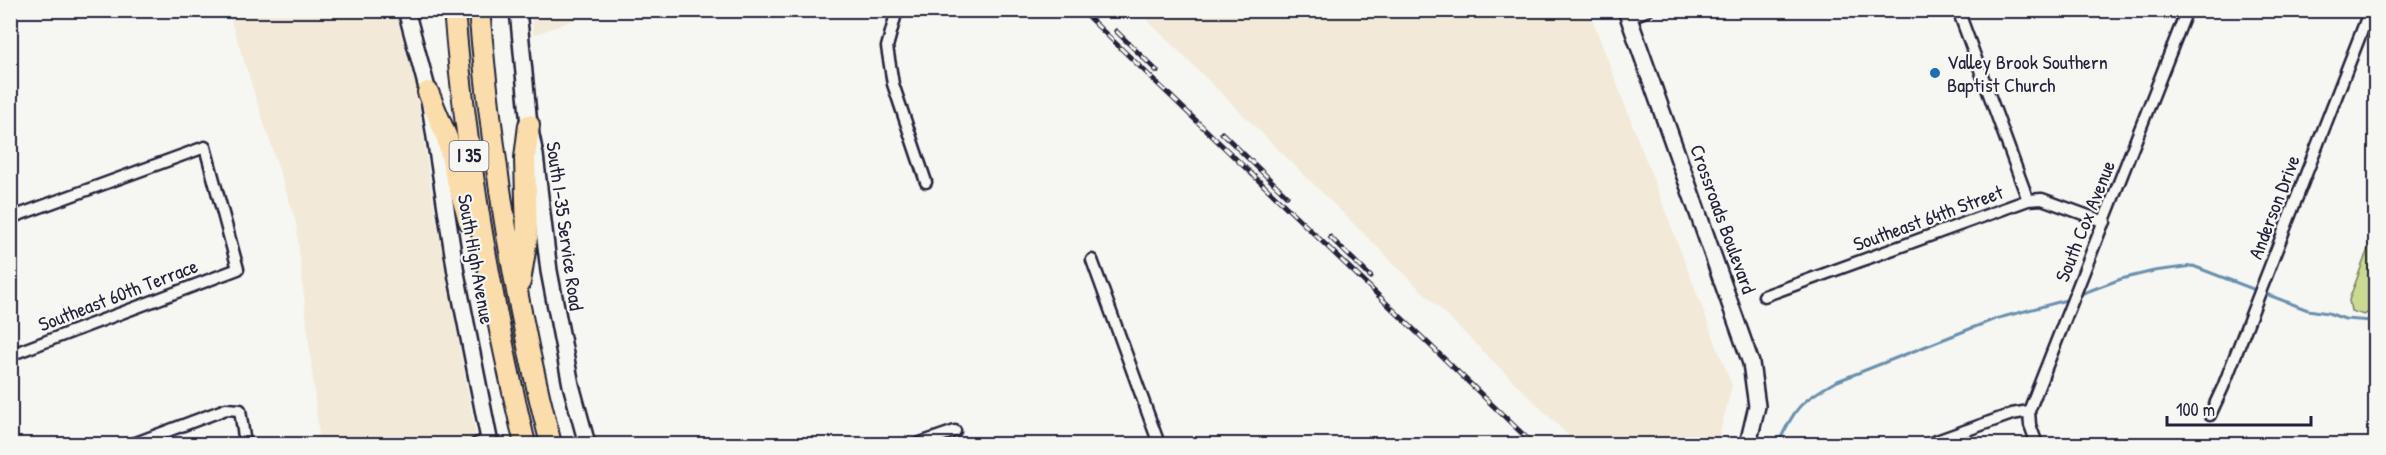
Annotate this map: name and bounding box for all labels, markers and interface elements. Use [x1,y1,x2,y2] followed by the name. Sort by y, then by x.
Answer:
[1947,48,2108,98] place label: Valley Brook Southern Baptist Church
[1928,66,1942,80] marker: Valley Brook Southern Baptist Church
[540,140,591,312] street label: South I-35 Service Road
[450,141,488,171] road number: I 35
[1684,141,1763,297] street label: Crossroads Boulevard
[2241,151,2306,263] street label: Anderson Drive
[2048,156,2121,285] street label: South Cox Avenue
[1849,178,2007,257] street label: Southeast 64th Street
[452,192,501,326] street label: South High Avenue
[34,252,201,337] street label: Southeast 60th Terrace
[2167,389,2311,427] scale bar
[2176,397,2215,422] text: 100 m

